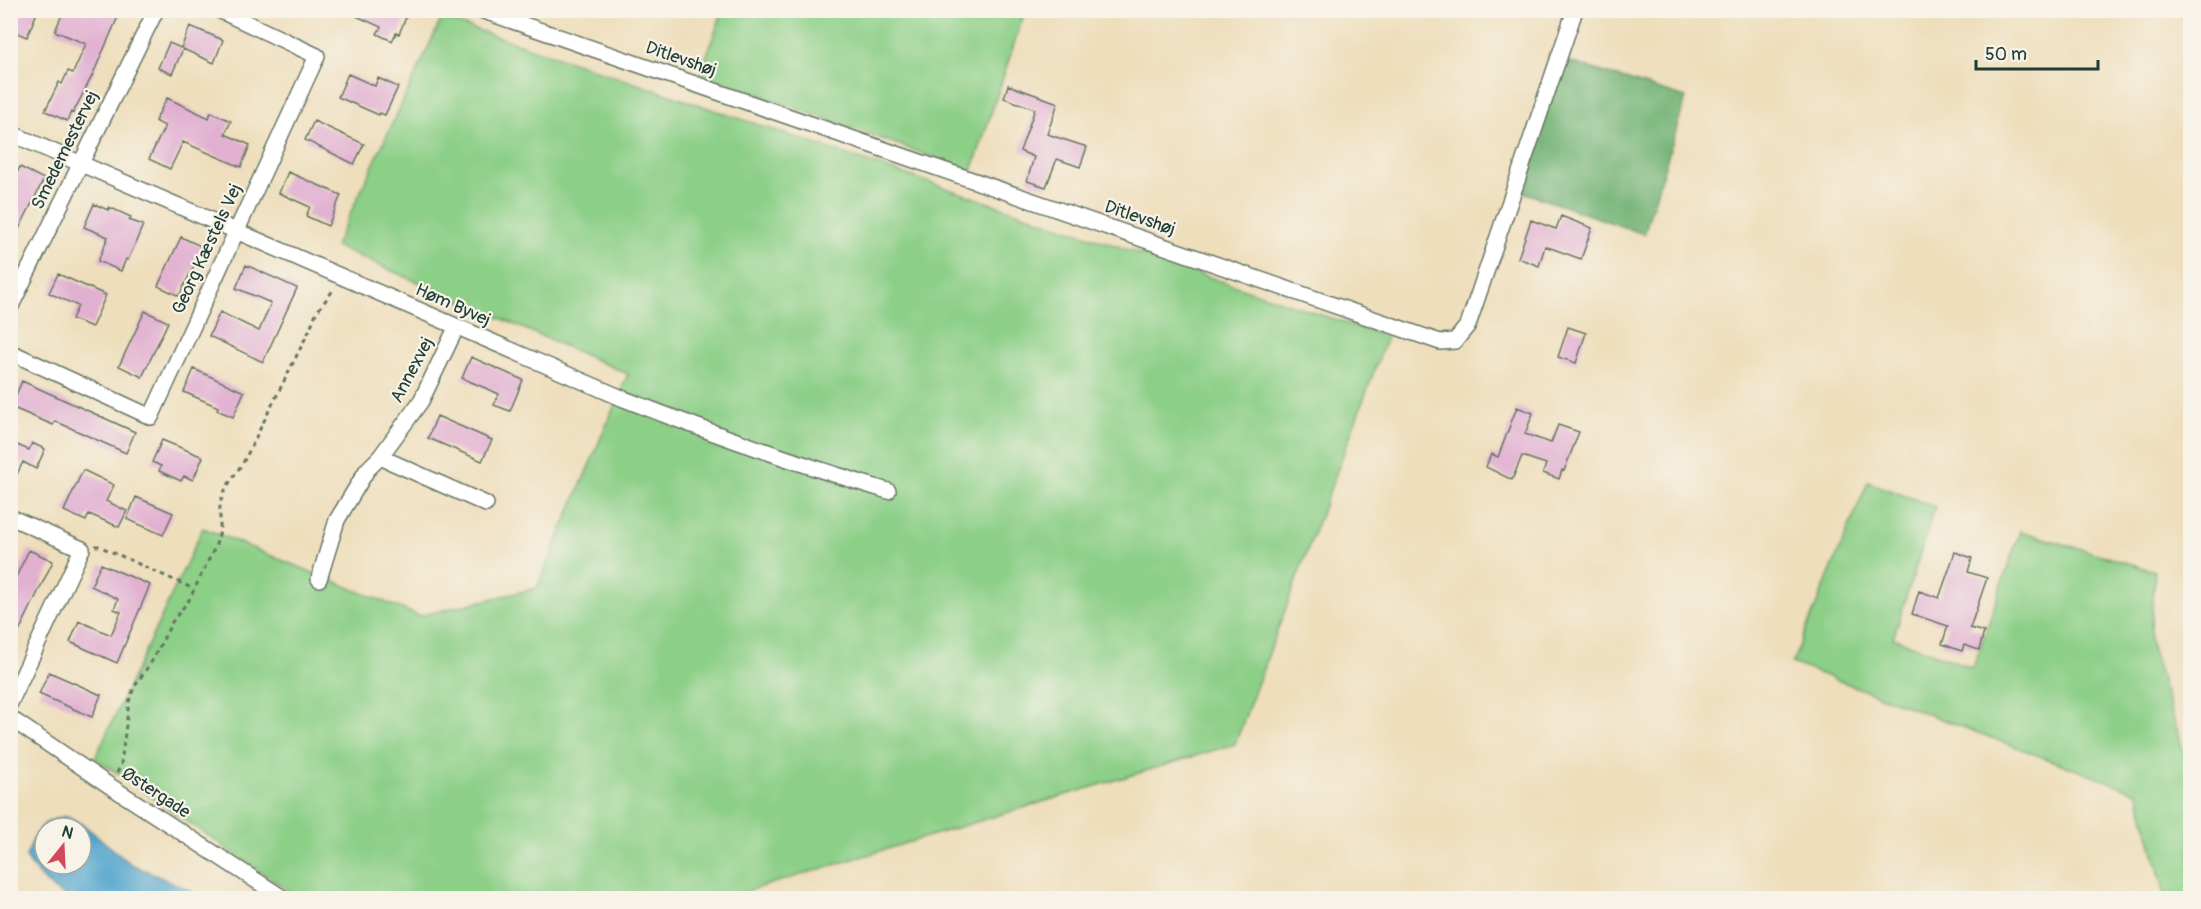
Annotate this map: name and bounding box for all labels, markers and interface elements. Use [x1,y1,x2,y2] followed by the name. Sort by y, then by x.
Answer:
[1976,33,2098,71] scale bar
[643,36,719,82] street label: Ditlevshøj
[1985,43,2027,66] text: 50 m
[26,87,104,213] street label: Smedemestervej
[167,180,247,318] street label: Georg Kæstels Vej
[1102,195,1178,241] street label: Ditlevshøj
[412,278,494,332] street label: Høm Byvej
[385,333,439,407] street label: Annexvej
[117,762,195,824] street label: Østergade
[33,816,93,876] north arrow
[59,822,76,844] text: N

